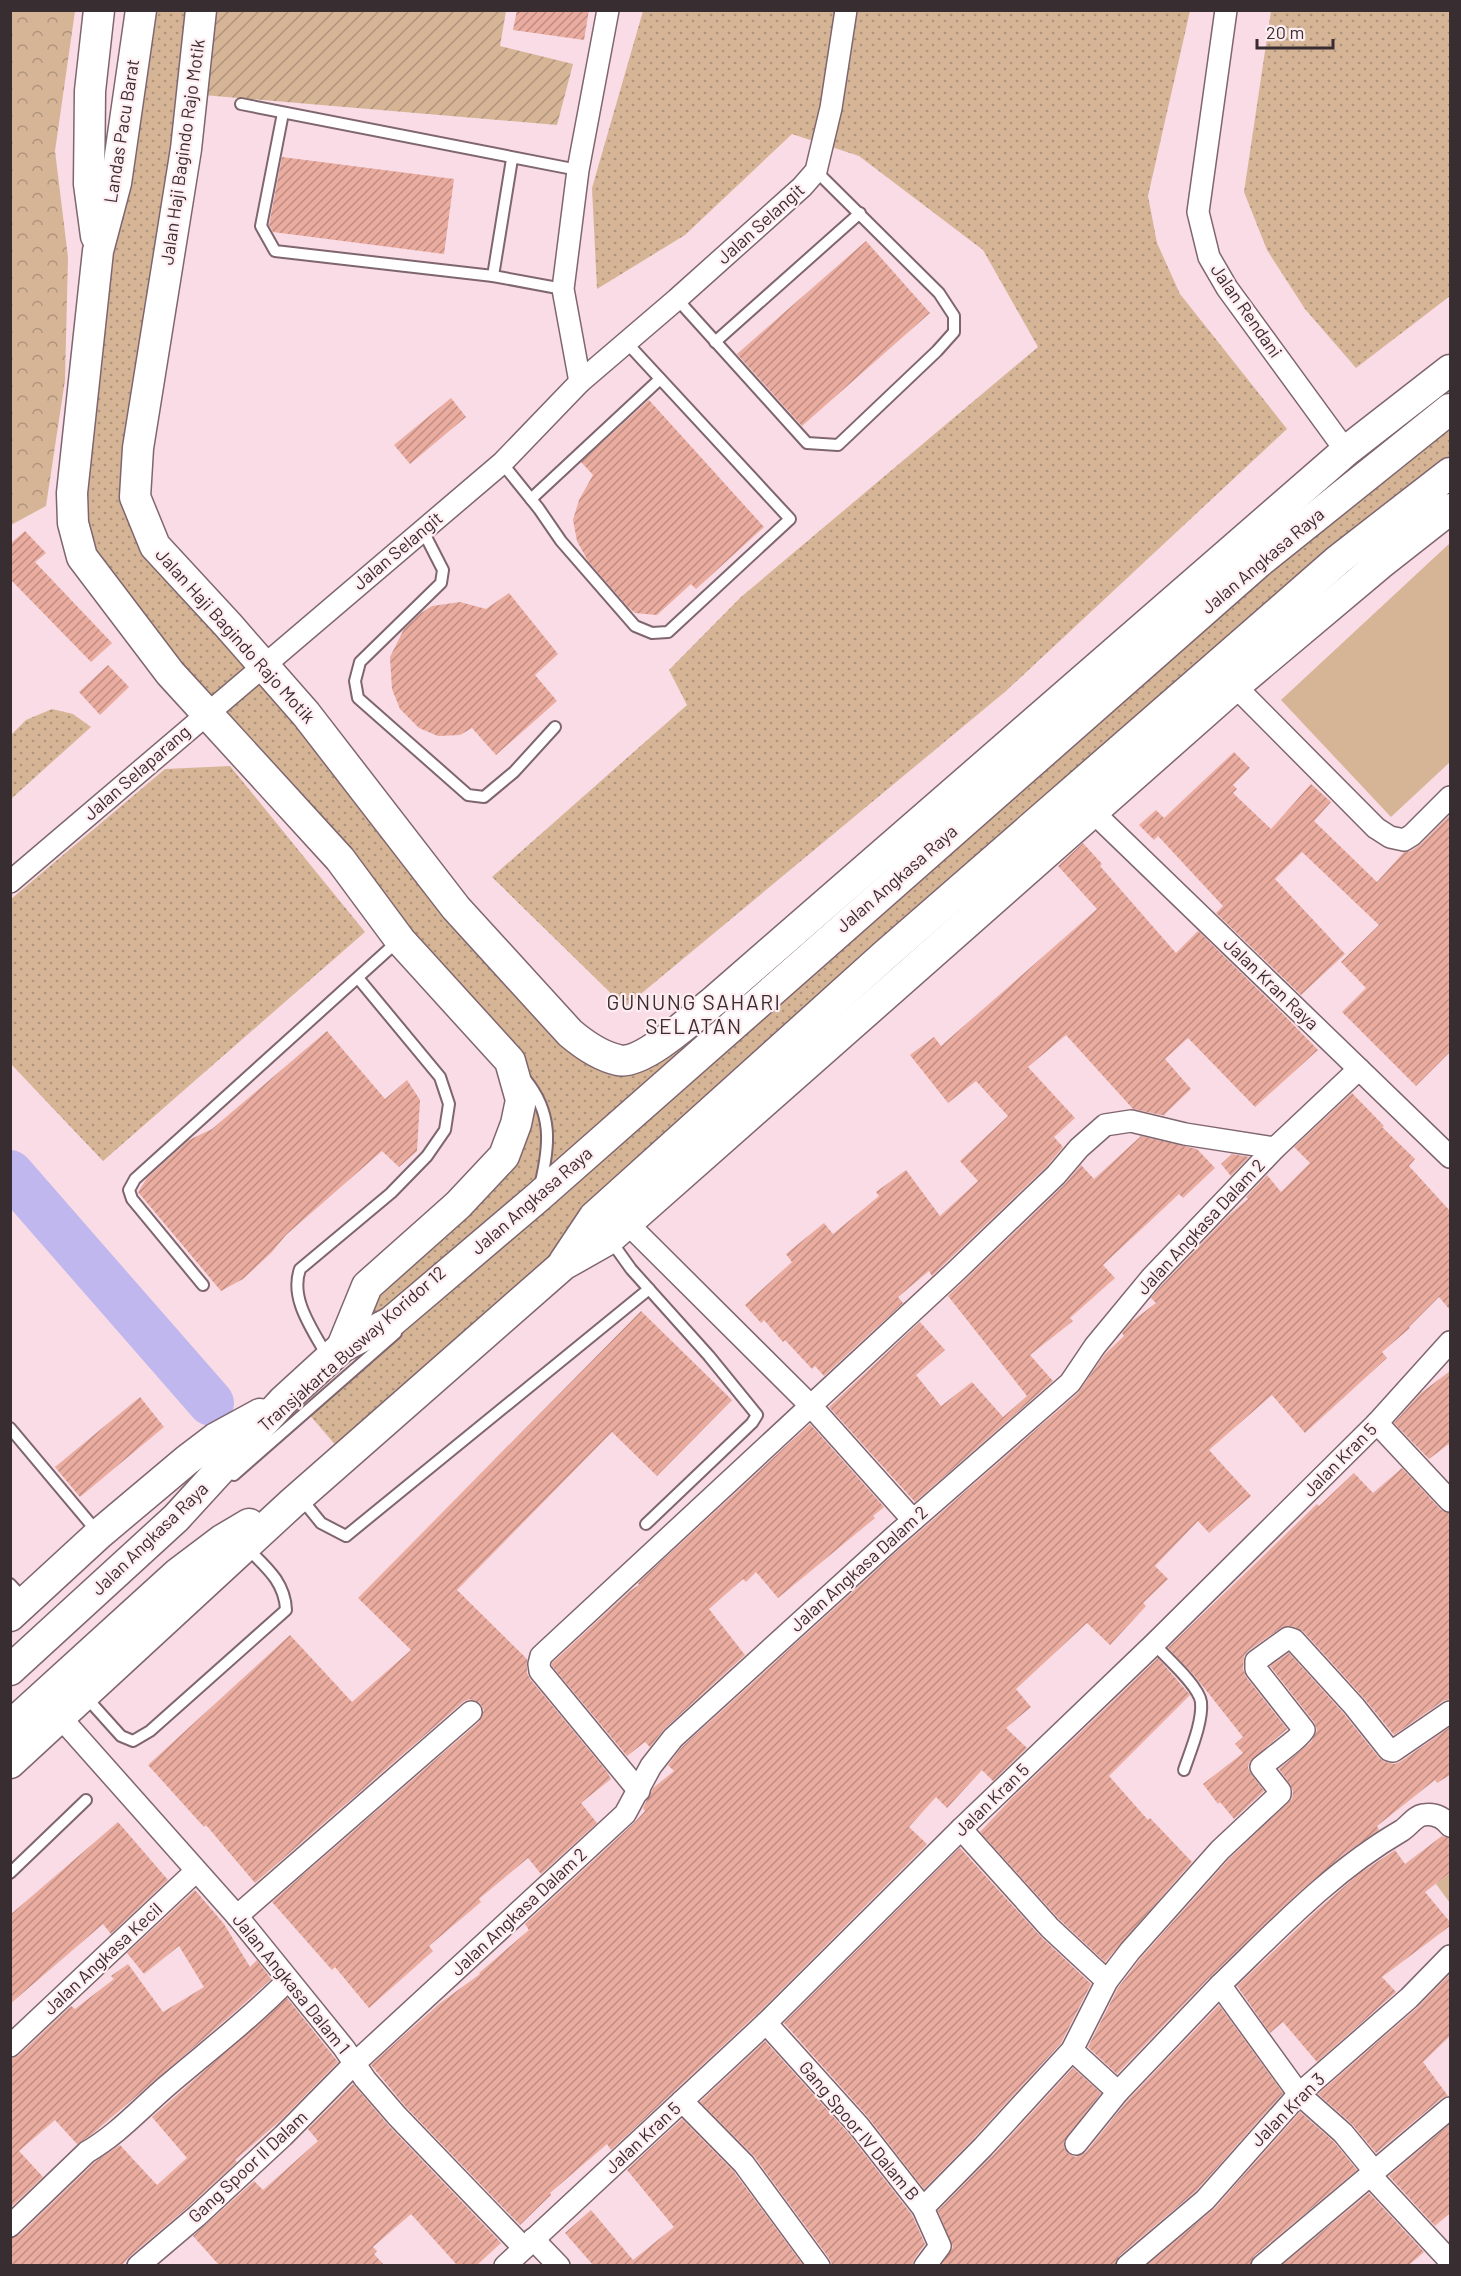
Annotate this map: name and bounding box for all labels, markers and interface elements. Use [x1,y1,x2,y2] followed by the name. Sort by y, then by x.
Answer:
[1257,12,1334,50] scale bar
[1266,21,1304,43] text: 20 m
[155,37,209,266] street label: Jalan Haji Bagindo Rajo Motik
[99,57,143,204] street label: Landas Pacu Barat
[712,178,809,268] street label: Jalan Selangit
[1206,259,1287,362] street label: Jalan Rendani
[1197,503,1328,618] street label: Jalan Angkasa Raya
[348,506,447,594] street label: Jalan Selangit
[151,543,320,727] street label: Jalan Haji Bagindo Rajo Motik
[79,720,194,824] street label: Jalan Selaparang
[831,820,961,937] street label: Jalan Angkasa Raya
[1220,932,1324,1034] street label: Jalan Kran Raya
[607,989,781,1038] district label: GUNUNG SAHARI SELATAN
[466,1142,596,1259] street label: Jalan Angkasa Raya
[1132,1154,1269,1299] street label: Jalan Angkasa Dalam 2
[253,1261,450,1436] street label: Transjakarta Busway Koridor 12
[1298,1418,1381,1501] street label: Jalan Kran 5
[86,1477,212,1599] street label: Jalan Angkasa Raya
[785,1501,932,1636] street label: Jalan Angkasa Dalam 2
[949,1758,1033,1840] street label: Jalan Kran 5
[446,1843,591,1980] street label: Jalan Angkasa Dalam 2
[38,1898,166,2019] street label: Jalan Angkasa Kecil
[228,1909,355,2058] street label: Jalan Angkasa Dalam 1
[795,2056,925,2205] street label: Gang Spoor IV Dalam B
[1246,2068,1329,2151] street label: Jalan Kran 3
[600,2097,685,2178] street label: Jalan Kran 5
[183,2106,311,2227] street label: Gang Spoor II Dalam

